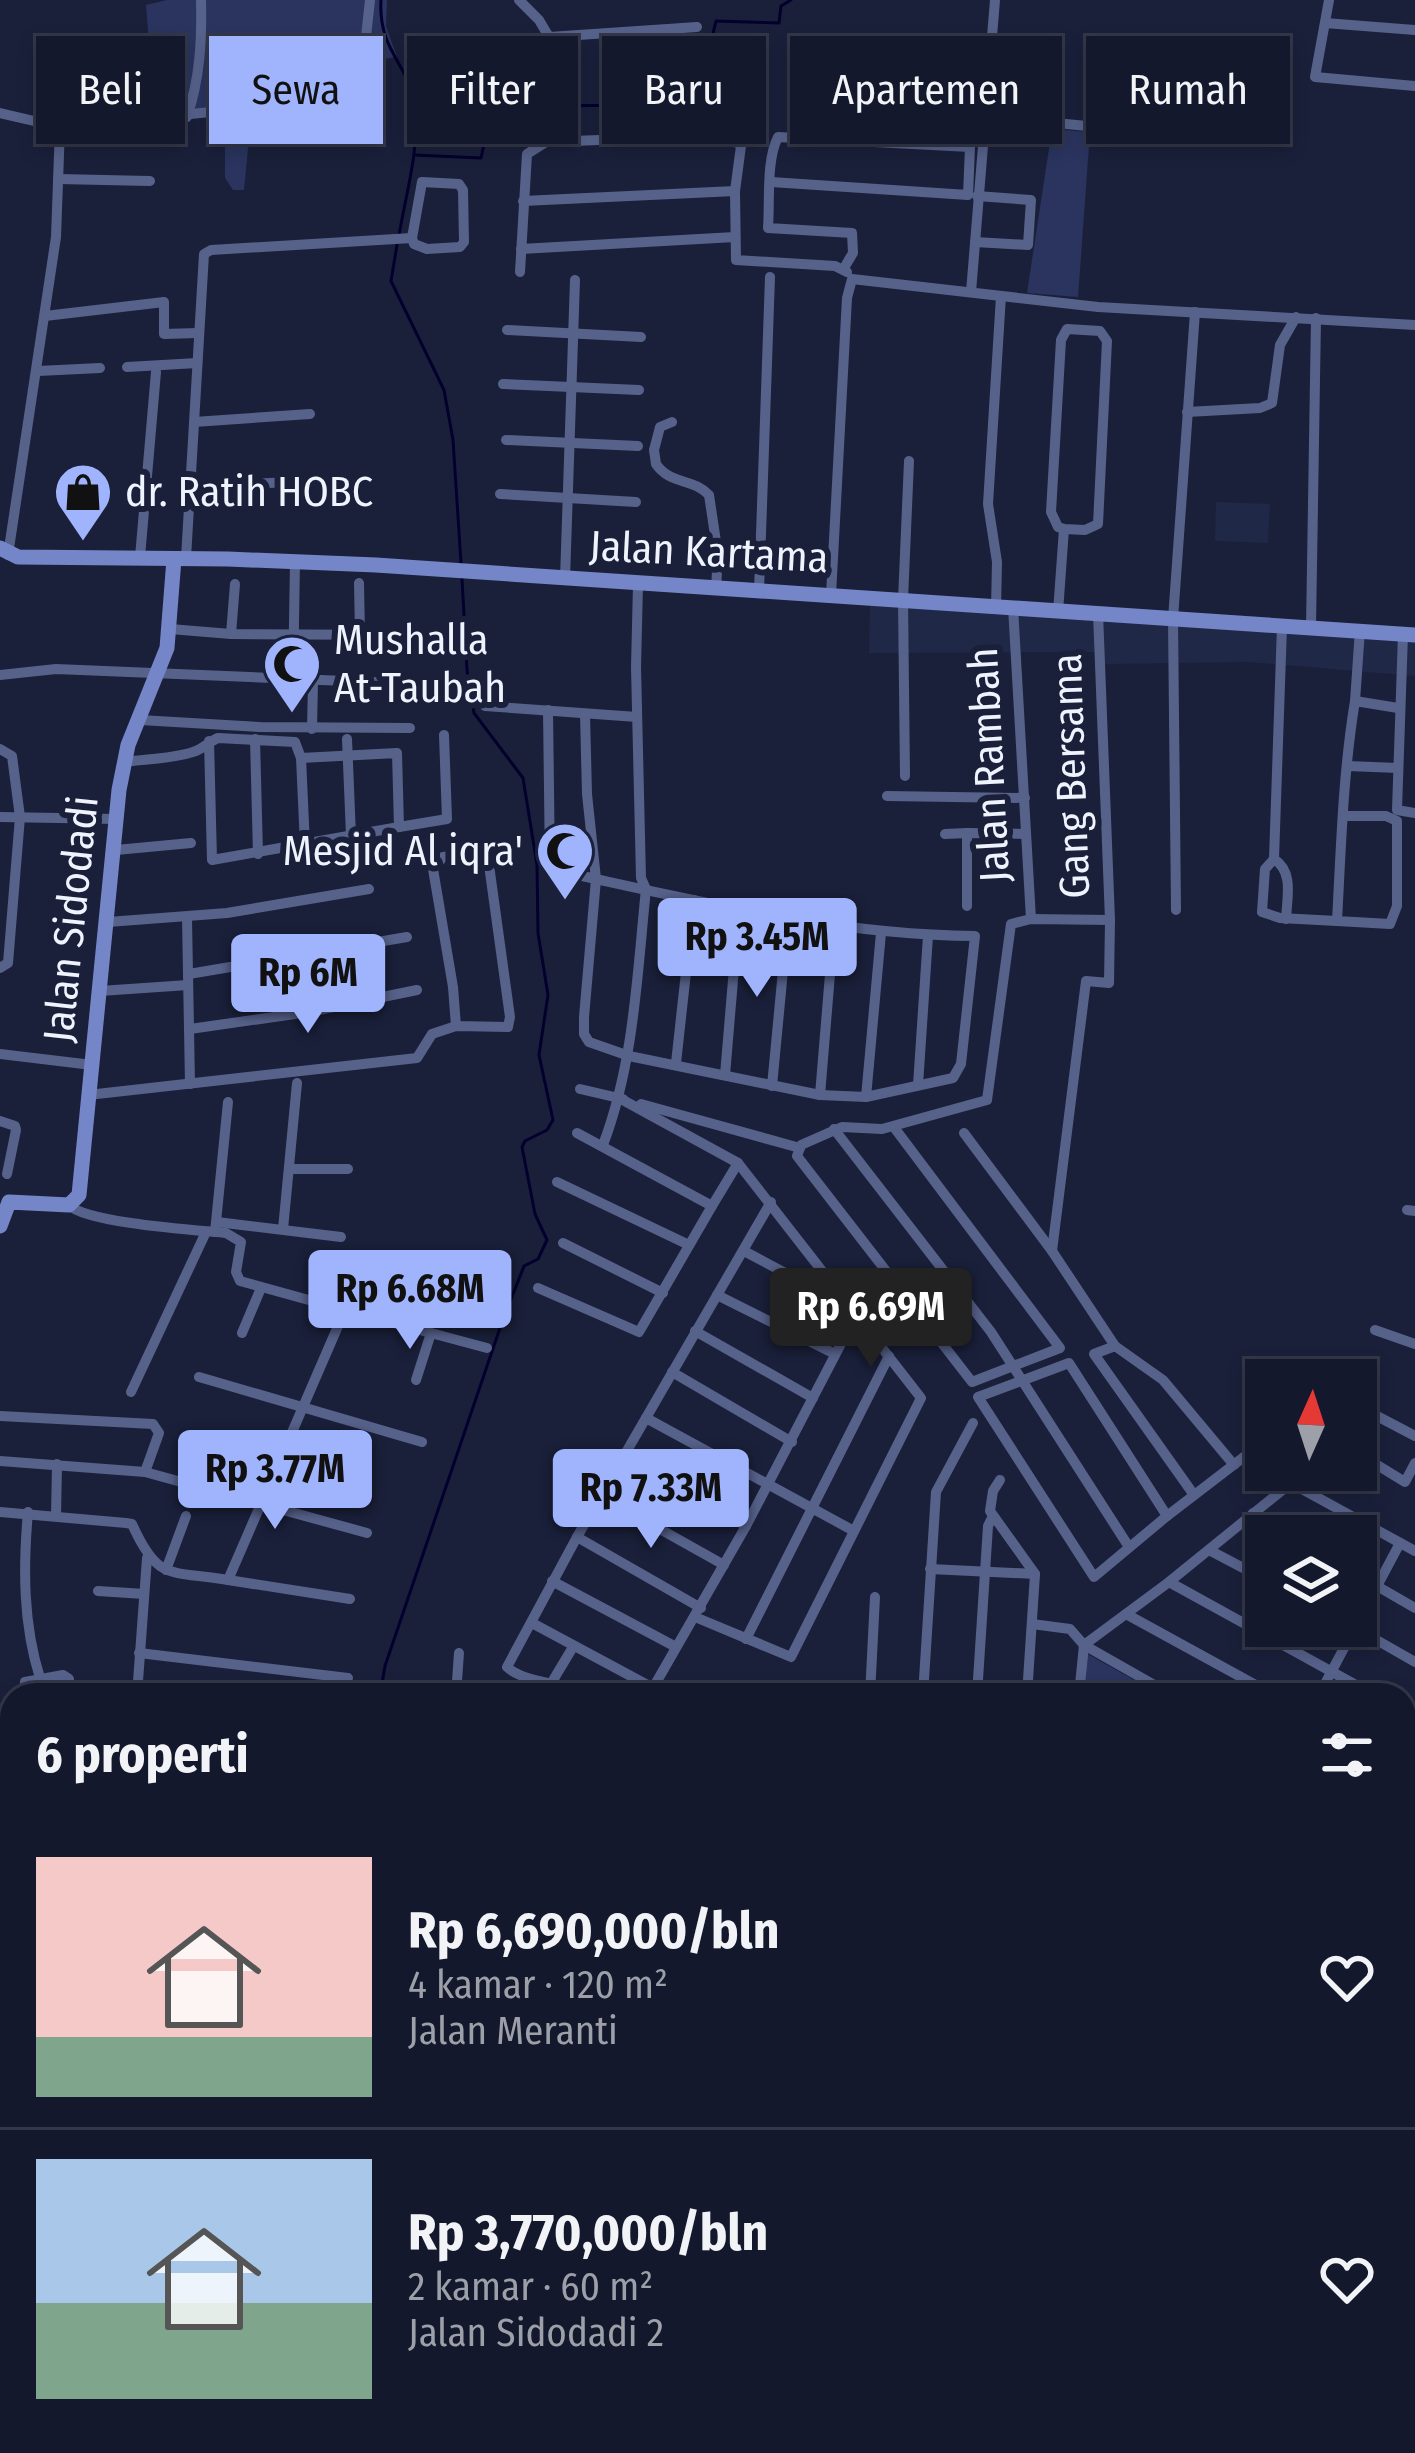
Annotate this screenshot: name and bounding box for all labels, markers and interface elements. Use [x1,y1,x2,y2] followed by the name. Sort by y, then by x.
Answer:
[36,36,185,144] chip: Beli
[209,36,383,144] chip: Sewa
[407,36,578,144] chip: Filter
[602,36,766,144] chip: Baru
[790,36,1062,144] chip: Apartemen
[1086,36,1290,144] chip: Rumah
[52,461,114,543] shop icon: dr. Ratih HOBC
[125,467,373,517] place label: dr. Ratih HOBC
[588,521,830,583] street label: Jalan Kartama
[334,615,506,713] place label: Mushalla At-Taubah
[261,633,323,715] mosque icon: Mushalla At-Taubah
[958,646,1020,884] street label: Jalan Rambah
[1042,653,1100,899] street label: Gang Bersama
[33,793,109,1045] street label: Jalan Sidodadi
[534,820,596,902] mosque icon: Mesjid Al iqra'
[283,826,523,876] place label: Mesjid Al iqra'
[633,898,881,1000] pin: Rp 3.45M
[685,914,829,960] text: Rp 3.45M
[224,934,392,1036] pin: Rp 6M
[258,950,358,996] text: Rp 6M
[286,1250,534,1352] pin: Rp 6.68M
[335,1266,485,1312] text: Rp 6.68M
[747,1268,995,1370] pin: Rp 6.69M
[797,1284,945,1330] text: Rp 6.69M
[1245,1359,1377,1491] north arrow
[1245,1359,1377,1647] map controls
[151,1430,399,1532] pin: Rp 3.77M
[205,1446,345,1492] text: Rp 3.77M
[527,1449,775,1551] pin: Rp 7.33M
[580,1465,722,1511] text: Rp 7.33M
[1245,1515,1377,1647] button: layers
[1314,1722,1380,1788] icon: filters
[36,1724,249,1786] text: 6 properti
[408,1900,779,1962] text: Rp 6,690,000/bln
[132,1905,276,2049] icon: home
[1314,1944,1380,2010] icon: heart
[408,1962,668,2008] text: 4 kamar · 120 m²
[408,2008,618,2054] text: Jalan Meranti
[408,2202,768,2264] text: Rp 3,770,000/bln
[132,2207,276,2351] icon: home
[1314,2246,1380,2312] icon: heart
[408,2264,653,2310] text: 2 kamar · 60 m²
[408,2310,664,2356] text: Jalan Sidodadi 2

